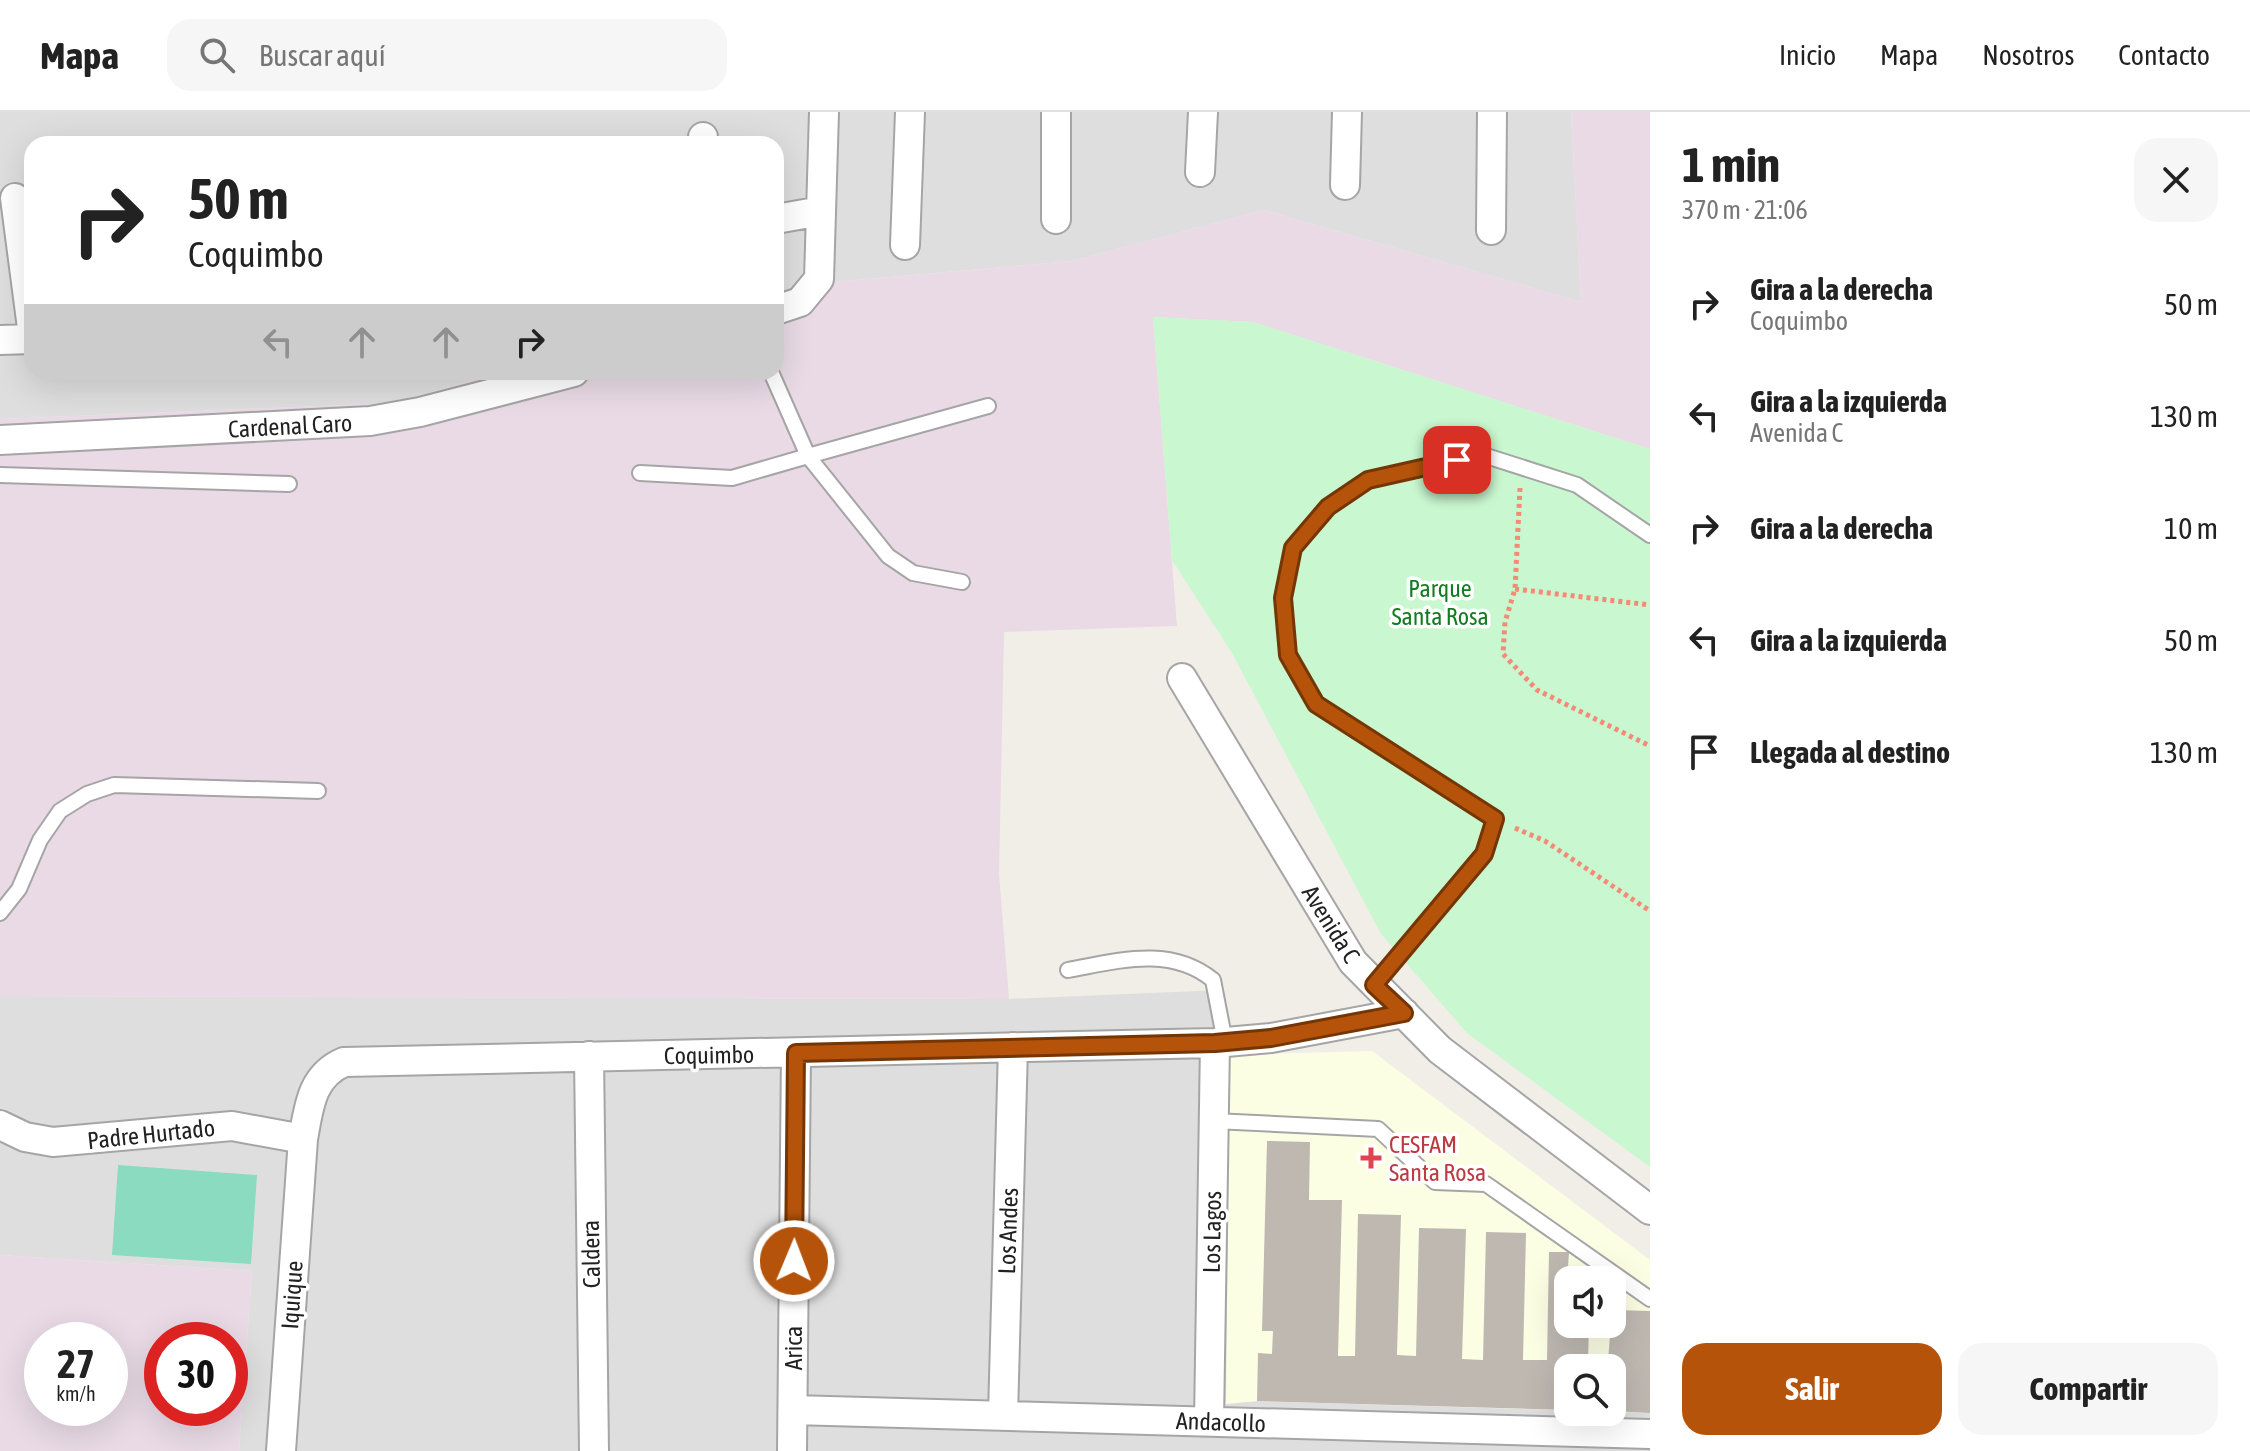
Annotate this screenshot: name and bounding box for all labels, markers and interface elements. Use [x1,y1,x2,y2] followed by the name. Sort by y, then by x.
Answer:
[167,19,727,91] search box
[195,33,239,77] icon: search
[40,34,119,77] text: Mapa
[259,38,386,72] text: Buscar aquí
[1779,39,1836,71] text: Inicio
[1880,39,1938,71] text: Mapa
[1982,39,2074,71] text: Nosotros
[2118,39,2210,71] text: Contacto
[1682,137,1780,192] text: 1 min
[2134,138,2218,222] button: close
[188,167,289,231] text: 50 m
[56,168,160,272] icon: right
[1682,195,1808,225] text: 370 m · 21:06
[188,233,324,275] text: Coquimbo
[1750,272,1933,306] text: Gira a la derecha
[1682,282,1726,326] icon: right
[2164,287,2218,321] text: 50 m
[1750,306,1848,336] text: Coquimbo
[256,320,300,364] icon: left
[340,320,384,364] icon: ahead
[424,320,468,364] icon: ahead
[508,320,552,364] icon: right
[1750,384,1947,418] text: Gira a la izquierda
[1682,394,1726,438] icon: left
[2150,399,2218,433] text: 130 m
[227,409,353,443] street label: Cardenal Caro
[1750,418,1843,448] text: Avenida C
[1423,426,1491,494] pin
[1435,438,1479,482] icon: arrive
[1682,506,1726,550] icon: right
[1750,511,1933,545] text: Gira a la derecha
[2164,511,2218,545] text: 10 m
[1391,575,1489,630] park label: Parque Santa Rosa
[1682,618,1726,662] icon: left
[1750,623,1947,657] text: Gira a la izquierda
[2164,623,2218,657] text: 50 m
[1682,730,1726,774] icon: arrive
[1750,735,1950,769] text: Llegada al destino
[2150,735,2218,769] text: 130 m
[1297,880,1365,968] street label: Avenida C
[664,1041,754,1069] street label: Coquimbo
[86,1114,216,1154] street label: Padre Hurtado
[1389,1131,1486,1186] place label: CESFAM Santa Rosa
[1360,1147,1382,1169] marker: CESFAM Santa Rosa
[993,1187,1023,1275] street label: Los Andes
[1198,1191,1226,1273] street label: Los Lagos
[752,1219,836,1303] position arrow
[577,1220,605,1288] street label: Caldera
[276,1260,308,1330] street label: Iquique
[1554,1266,1626,1426] map controls
[1554,1266,1626,1338] button: sound
[144,1322,248,1426] speed limit sign: 30
[780,1326,807,1370] street label: Arica
[57,1341,95,1386] text: 27
[1682,1343,1942,1435] button: Salir
[1958,1343,2218,1435] button: Compartir
[1554,1354,1626,1426] button: search
[56,1382,96,1405] text: km/h
[1176,1407,1266,1437] street label: Andacollo

